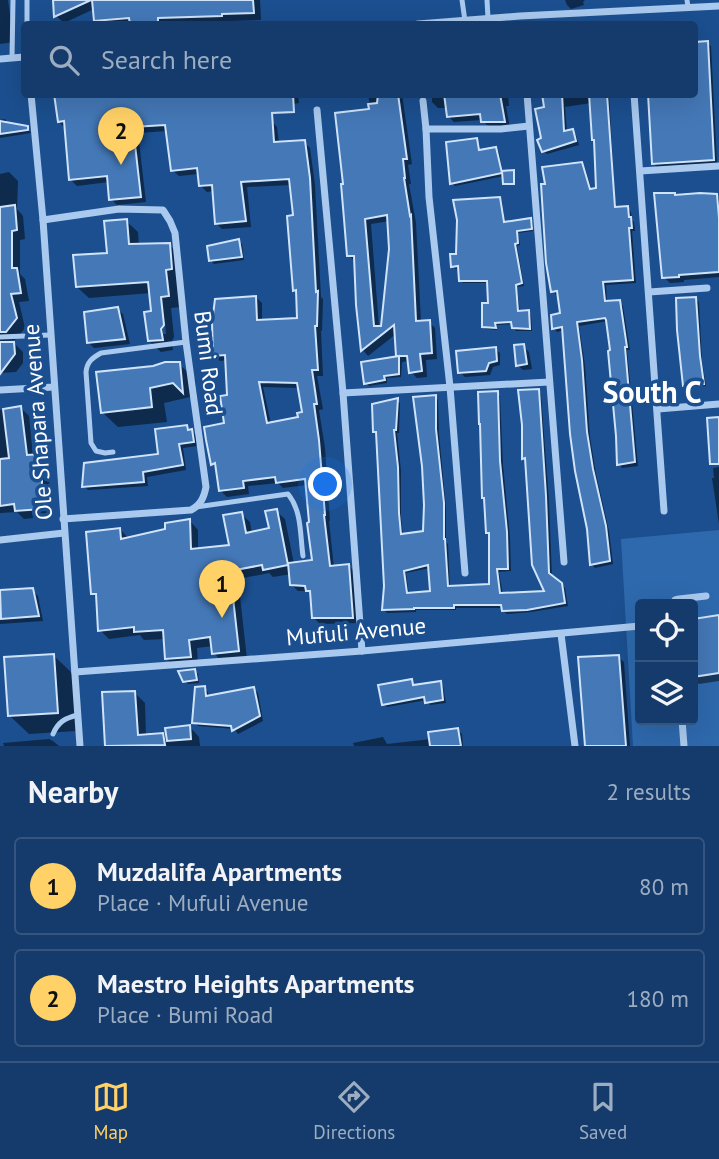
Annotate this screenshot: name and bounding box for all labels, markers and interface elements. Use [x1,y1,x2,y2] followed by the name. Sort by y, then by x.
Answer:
[21,21,698,98] search box
[45,41,83,79] icon: search
[101,43,232,76] text: Search here
[98,107,144,165] pin: 2
[188,309,230,417] street label: Bumi Road
[16,323,58,521] street label: Ole Shapara Avenue
[603,372,702,411] district label: South C
[308,467,342,501] your location
[199,560,245,618] pin: 1
[635,599,698,725] map controls
[635,599,698,662] button: locate
[285,610,427,652] street label: Mufuli Avenue
[635,662,698,725] button: layers
[28,772,118,811] text: Nearby
[607,777,691,806] text: 2 results
[97,855,342,888] text: Muzdalifa Apartments
[46,872,60,901] text: 1
[639,872,689,901] text: 80 m
[97,888,308,917] text: Place · Mufuli Avenue
[97,967,414,1000] text: Maestro Heights Apartments
[46,984,60,1013] text: 2
[627,984,689,1013] text: 180 m
[97,1000,273,1029] text: Place · Bumi Road
[92,1078,130,1144] tab: Map
[313,1078,395,1144] tab: Directions
[579,1078,627,1144] tab: Saved

